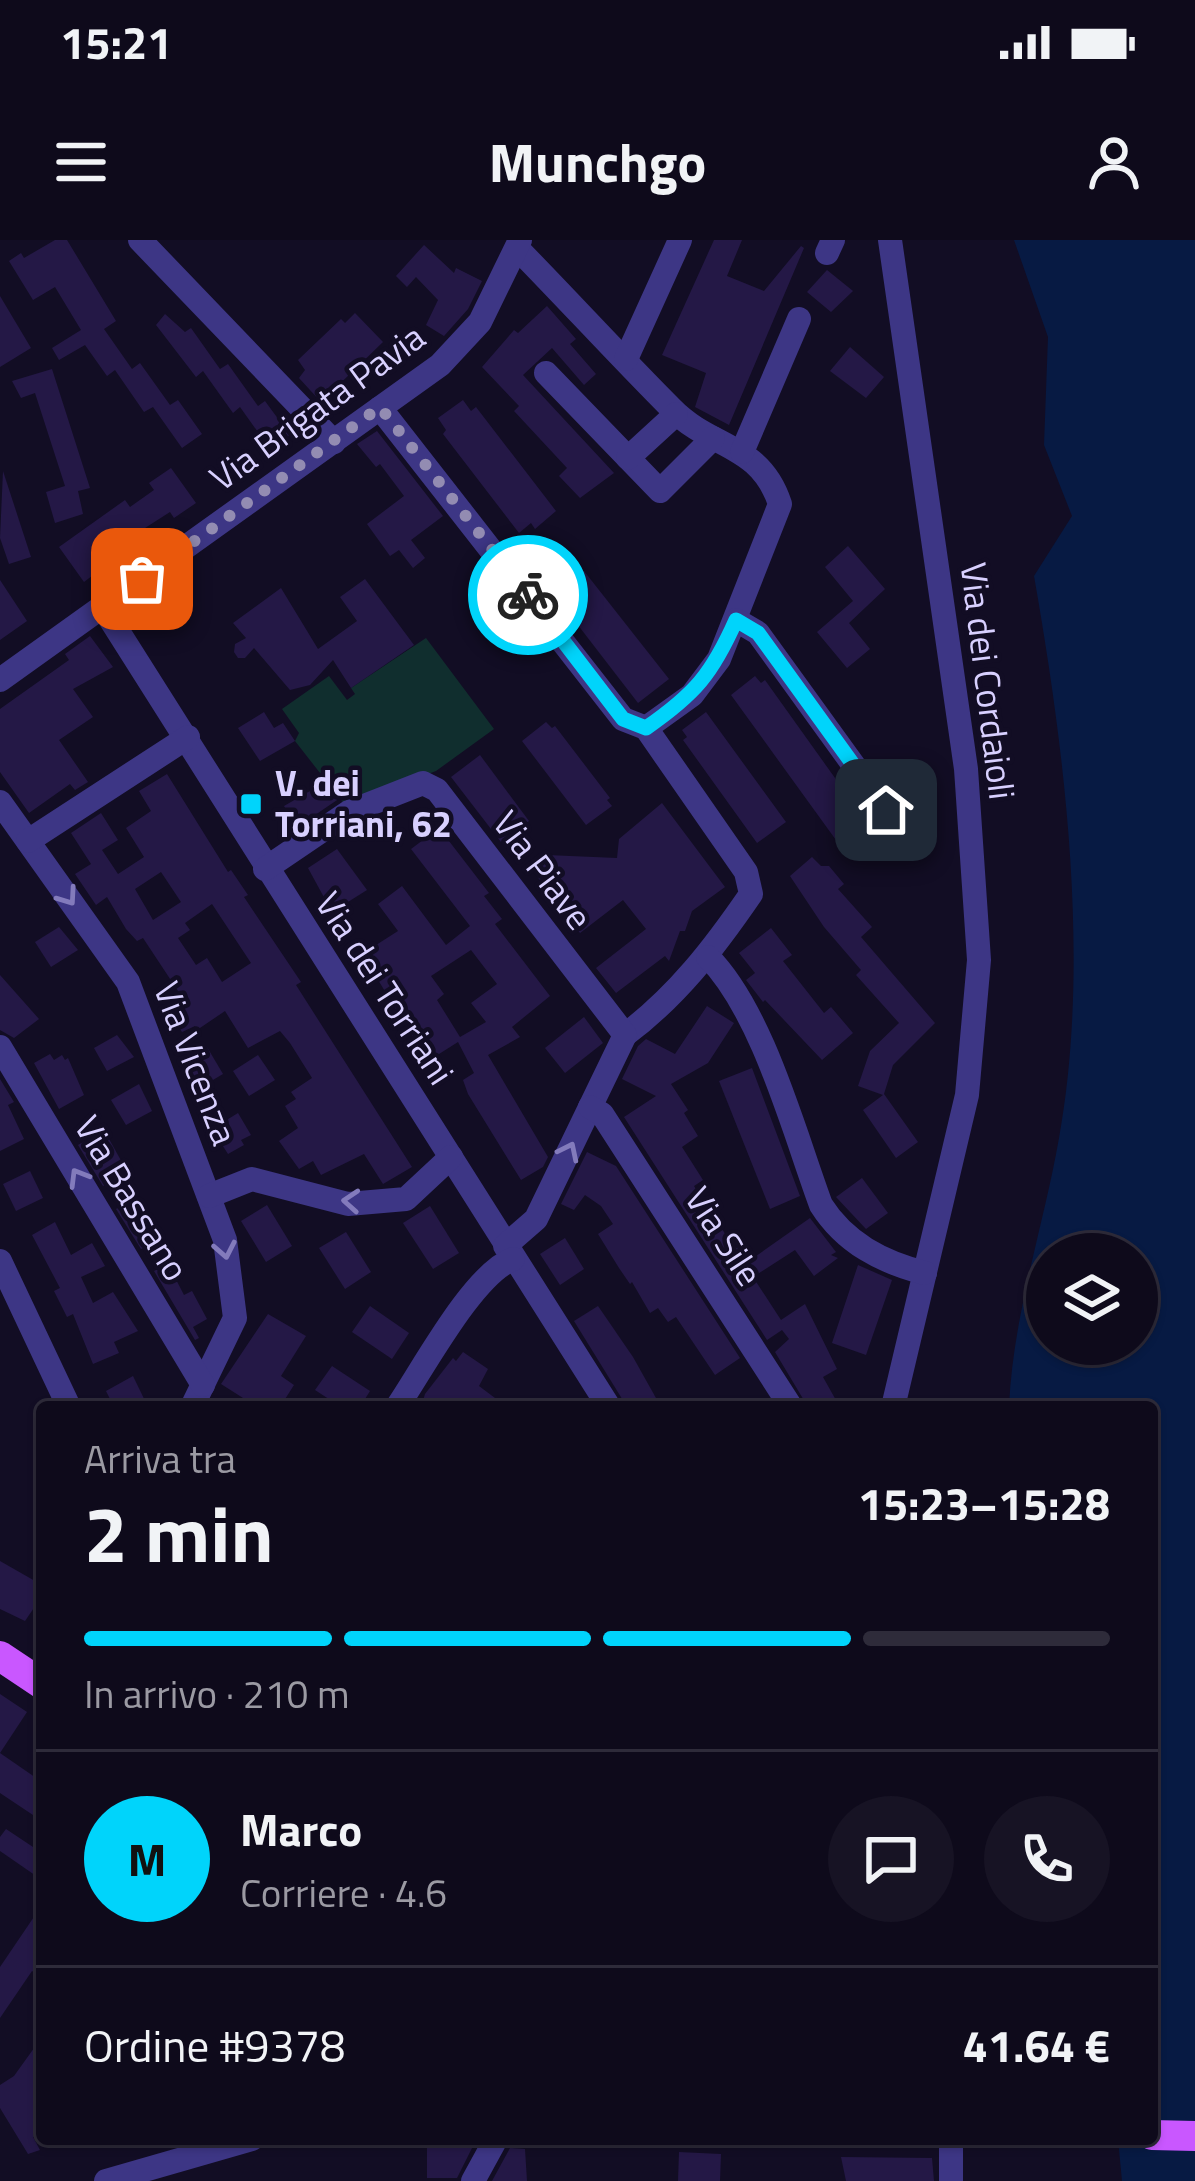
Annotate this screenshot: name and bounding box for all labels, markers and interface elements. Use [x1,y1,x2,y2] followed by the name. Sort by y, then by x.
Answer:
[60,8,172,76] text: 15:21
[489,121,706,203] text: Munchgo
[48,129,114,195] icon: menu
[1081,129,1147,195] icon: person
[198,309,436,504] street label: Via Brigata Pavia
[91,528,193,630] pin
[468,535,588,655] courier
[109,546,175,612] icon: bag
[947,559,1030,803] street label: Via dei Cordaioli
[495,562,561,628] icon: bike
[275,755,452,851] place label: V. dei Torriani, 62
[835,759,937,861] pin
[853,777,919,843] icon: home
[238,791,264,817] marker: V. dei Torriani, 62
[480,798,607,941] street label: Via Piave
[302,880,469,1095] street label: Via dei Torriani
[54,884,76,906] one-way arrow
[140,973,253,1153] street label: Via Vicenza
[61,1104,204,1291] street label: Via Bassano
[555,1142,578,1163] one-way arrow
[70,1168,92,1190] one-way arrow
[672,1175,777,1296] street label: Via Sile
[341,1188,360,1214] one-way arrow
[1026,1233,1158,1365] map controls
[1026,1233,1158,1365] button: layers
[211,1240,237,1260] one-way arrow
[84,1429,236,1488] text: Arriva tra
[858,1469,1110,1537] text: 15:23–15:28
[84,1474,274,1592] text: 2 min
[84,1664,350,1723] text: In arrivo · 210 m
[240,1795,362,1863] text: Marco
[828,1796,954,1922] button: chat
[984,1796,1110,1922] button: phone
[128,1825,166,1893] text: M
[240,1863,447,1922] text: Corriere · 4.6
[84,2011,345,2079] text: Ordine #9378
[963,2011,1110,2079] text: 41.64 €

